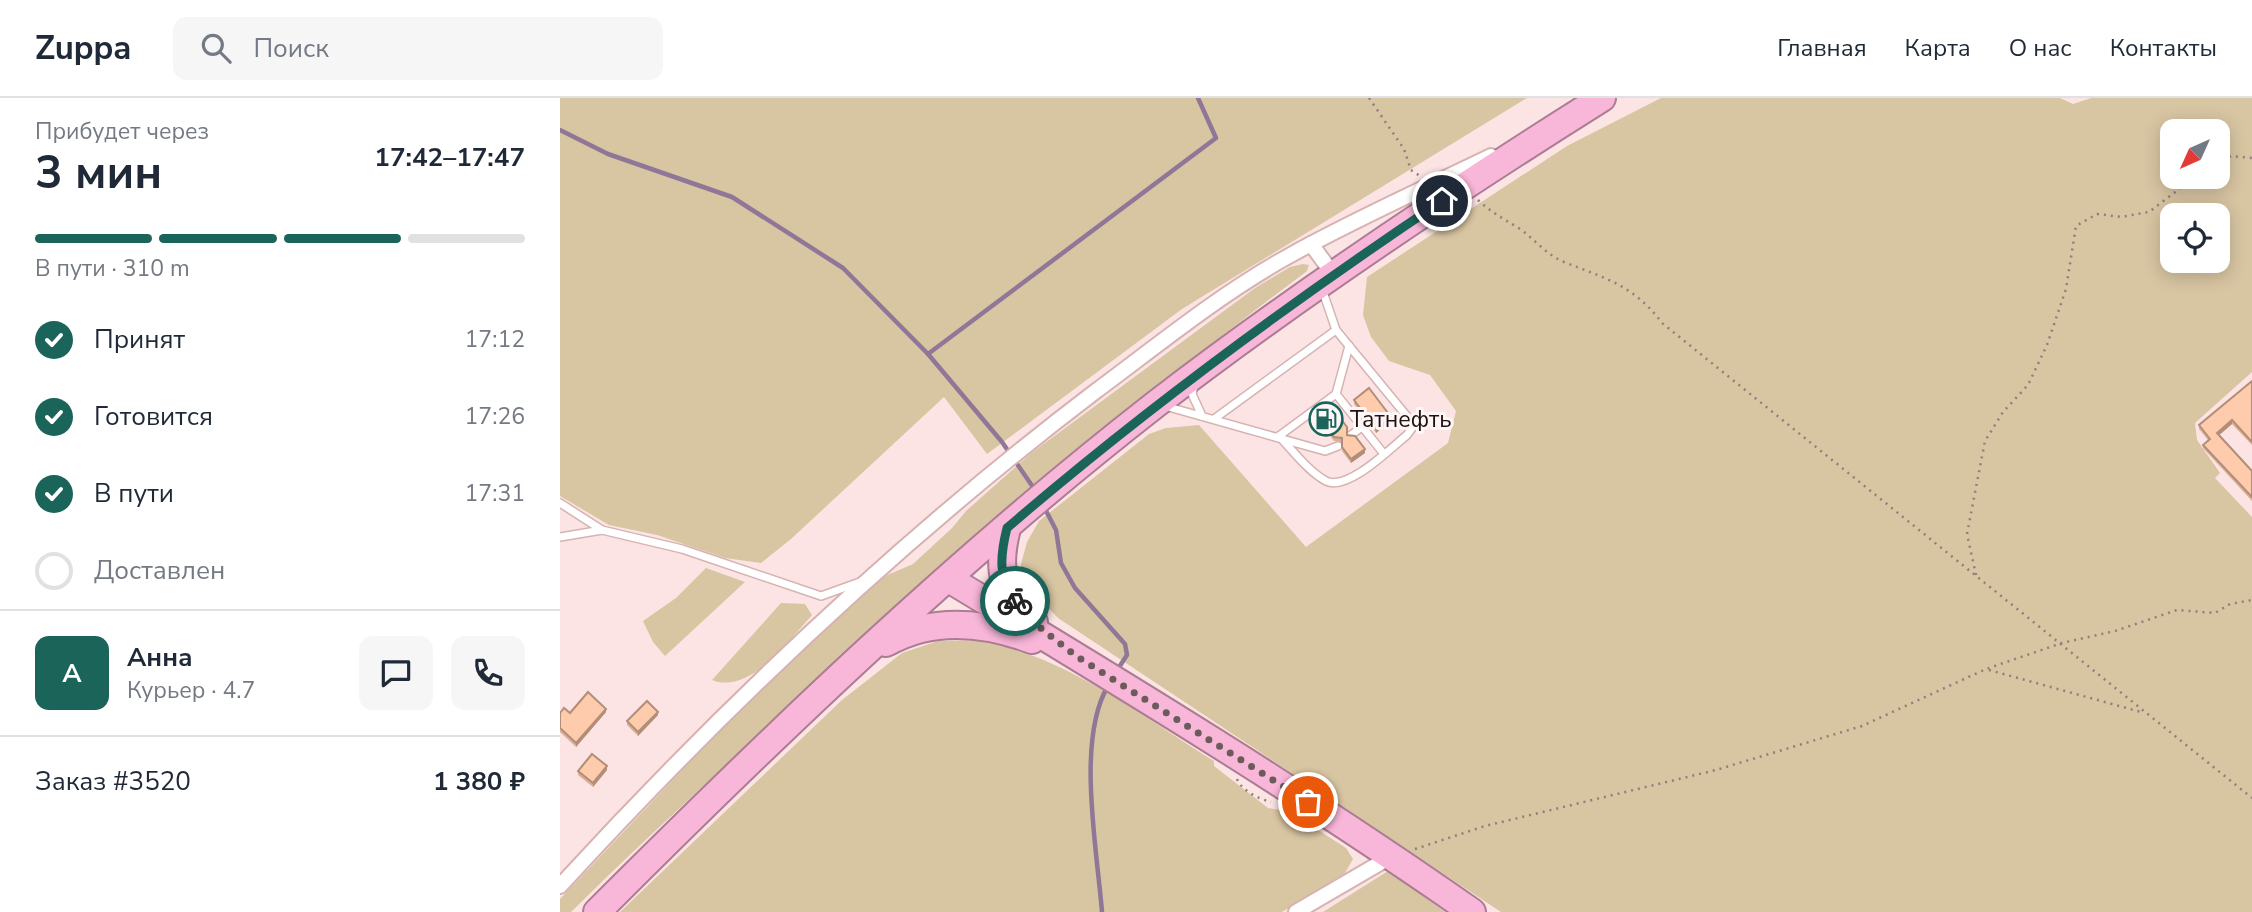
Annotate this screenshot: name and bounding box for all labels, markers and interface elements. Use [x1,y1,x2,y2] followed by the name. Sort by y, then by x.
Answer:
[173,17,663,80] search box
[35,26,131,71] text: Zuppa
[197,29,235,67] icon: search
[253,31,329,66] text: Поиск
[1777,32,1867,64] text: Главная
[1905,32,1971,64] text: Карта
[2009,32,2072,64] text: О нас
[2110,32,2217,64] text: Контакты
[35,116,209,147] text: Прибудет через
[2160,119,2230,189] north arrow
[2160,119,2230,273] map controls
[374,140,525,175] text: 17:42–17:47
[35,141,162,204] text: 3 мин
[1412,171,1472,231] pin
[1423,182,1461,220] icon: home
[2160,203,2230,273] button: locate
[35,253,190,284] text: В пути · 310 m
[35,321,73,359] icon: check
[94,322,185,357] text: Принят
[465,324,525,355] text: 17:12
[35,398,73,436] icon: check
[94,399,213,434] text: Готовится
[1307,400,1345,438] fuel station icon: Татнефть
[465,401,525,432] text: 17:26
[1350,404,1452,435] place label: Татнефть
[35,475,73,513] icon: check
[94,476,174,511] text: В пути
[465,478,525,509] text: 17:31
[94,553,225,588] text: Доставлен
[980,566,1050,636] courier
[996,582,1034,620] icon: bike
[359,636,433,710] button: chat
[451,636,525,710] button: phone
[127,640,193,675] text: Анна
[62,656,82,691] text: А
[127,675,255,706] text: Курьер · 4.7
[35,764,191,799] text: Заказ #3520
[433,764,525,799] text: 1 380 ₽
[1278,772,1338,832] pin
[1289,783,1327,821] icon: bag

